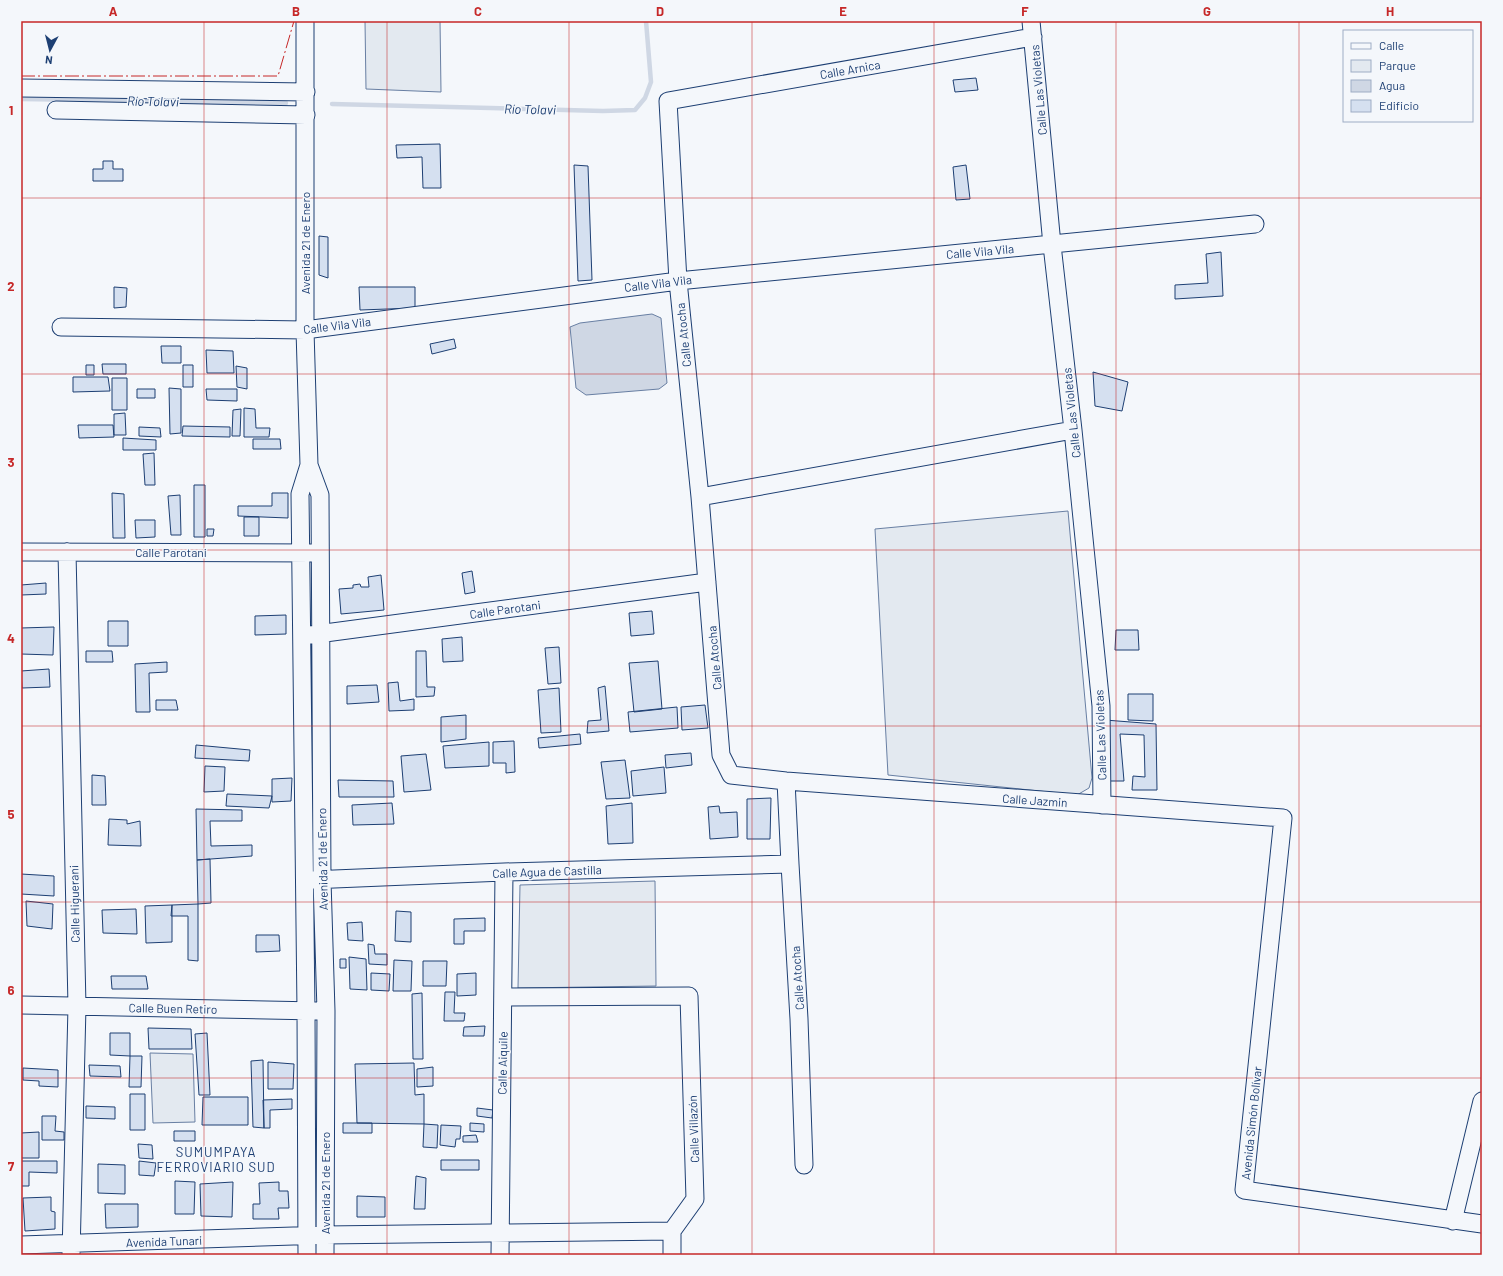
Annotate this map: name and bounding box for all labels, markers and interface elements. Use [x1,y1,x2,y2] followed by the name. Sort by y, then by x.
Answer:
[109,3,118,19] text: A
[292,3,300,19] text: B
[474,3,482,19] text: C
[656,3,664,19] text: D
[839,3,847,19] text: E
[1021,3,1029,19] text: F
[1203,3,1211,19] text: G
[1386,3,1394,19] text: H
[30,30,70,70] north arrow
[1343,30,1473,122] legend
[1379,38,1404,52] text: Calle
[1027,44,1049,136] street label: Calle Las Violetas
[44,54,53,67] text: N
[819,57,881,81] street label: Calle Arnica
[1379,58,1416,72] text: Parque
[1379,78,1405,92] text: Agua
[127,93,180,109] water label: Río Tolavi
[1379,98,1419,112] text: Edificio
[504,101,557,117] water label: Río Tolavi
[9,102,13,118] text: 1
[298,192,312,294] street label: Avenida 21 de Enero
[945,241,1015,261] street label: Calle Vila Vila
[623,272,693,294] street label: Calle Vila Vila
[7,278,15,294] text: 2
[673,302,693,368] street label: Calle Atocha
[302,314,372,336] street label: Calle Vila Vila
[1059,367,1083,459] street label: Calle Las Violetas
[7,454,15,470] text: 3
[135,545,207,559] street label: Calle Parotani
[469,597,541,621] street label: Calle Parotani
[704,625,724,691] street label: Calle Atocha
[7,630,15,646] text: 4
[1091,689,1109,781] street label: Calle Las Violetas
[1002,791,1068,809] street label: Calle Jazmin
[7,806,15,822] text: 5
[314,808,330,910] street label: Avenida 21 de Enero
[492,862,602,880] street label: Calle Agua de Castilla
[66,865,82,943] street label: Calle Higuerani
[788,945,806,1011] street label: Calle Atocha
[8,982,15,998] text: 6
[129,1000,217,1016] street label: Calle Buen Retiro
[494,1031,510,1095] street label: Calle Aiquile
[1238,1065,1264,1180] street label: Avenida Simón Bolívar
[685,1095,701,1163] street label: Calle Villazón
[318,1132,332,1234] street label: Avenida 21 de Enero
[156,1144,276,1175] district label: SUMUMPAYA FERROVIARIO SUD
[8,1158,15,1174] text: 7
[126,1233,202,1249] street label: Avenida Tunari

